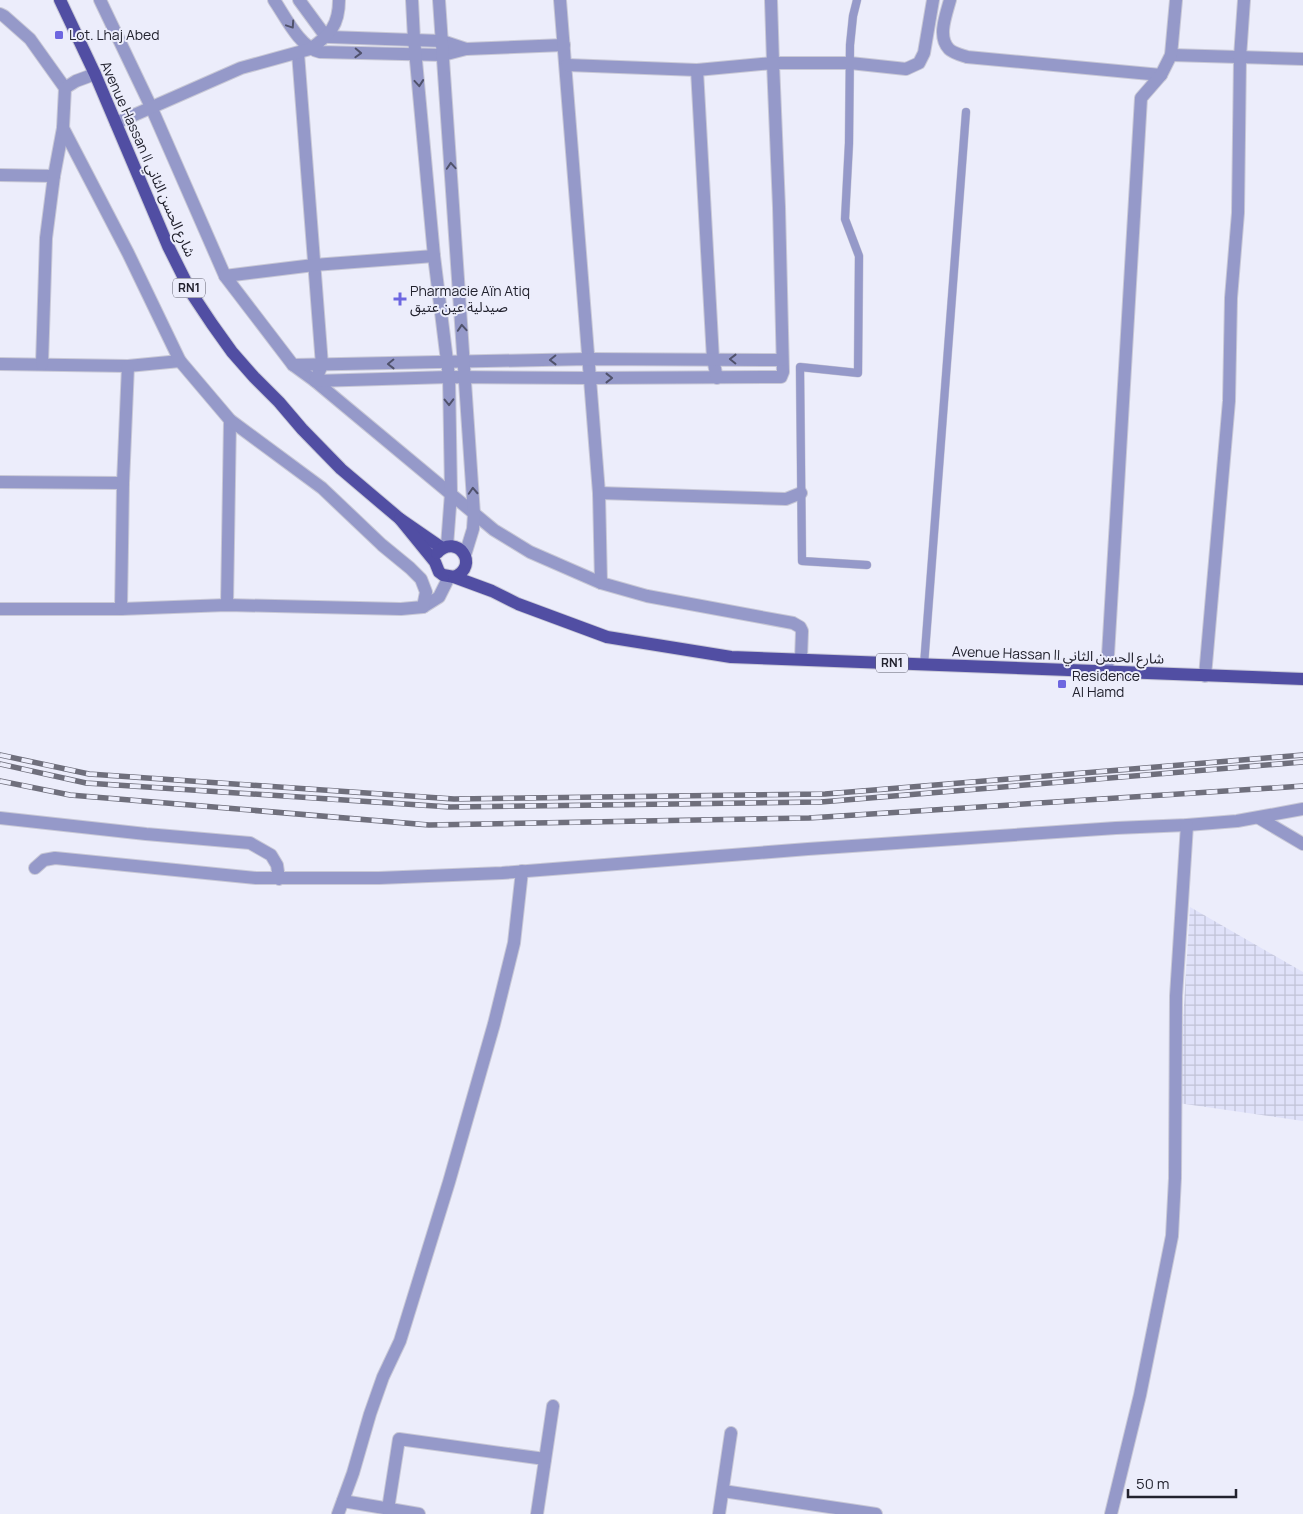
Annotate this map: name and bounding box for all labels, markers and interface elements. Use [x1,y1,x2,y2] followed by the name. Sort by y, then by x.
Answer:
[285,19,294,29] one-way arrow
[69,25,160,44] place label: Lot. Lhaj Abed
[53,29,65,41] marker: Lot. Lhaj Abed
[355,48,363,58] one-way arrow
[95,58,200,261] street label: Avenue Hassan II شارع الحسن الثاني
[413,80,424,88] one-way arrow
[445,162,456,170] one-way arrow
[173,278,205,298] road number: RN1
[410,281,530,317] place label: Pharmacie Aïn Atiq صيدلية عين عتيق
[394,293,406,305] marker: Pharmacie Aïn Atiq صيدلية عين عتيق
[457,324,468,332] one-way arrow
[729,354,737,364] one-way arrow
[549,355,557,365] one-way arrow
[387,358,395,369] one-way arrow
[606,373,613,383] one-way arrow
[444,398,454,406] one-way arrow
[467,486,478,494] one-way arrow
[952,641,1164,670] street label: Avenue Hassan II شارع الحسن الثاني
[876,654,908,672] road number: RN1
[1072,666,1140,701] place label: Residence Al Hamd
[1056,678,1068,690] marker: Residence Al Hamd
[1128,1466,1236,1498] scale bar
[1136,1473,1170,1494] text: 50 m

